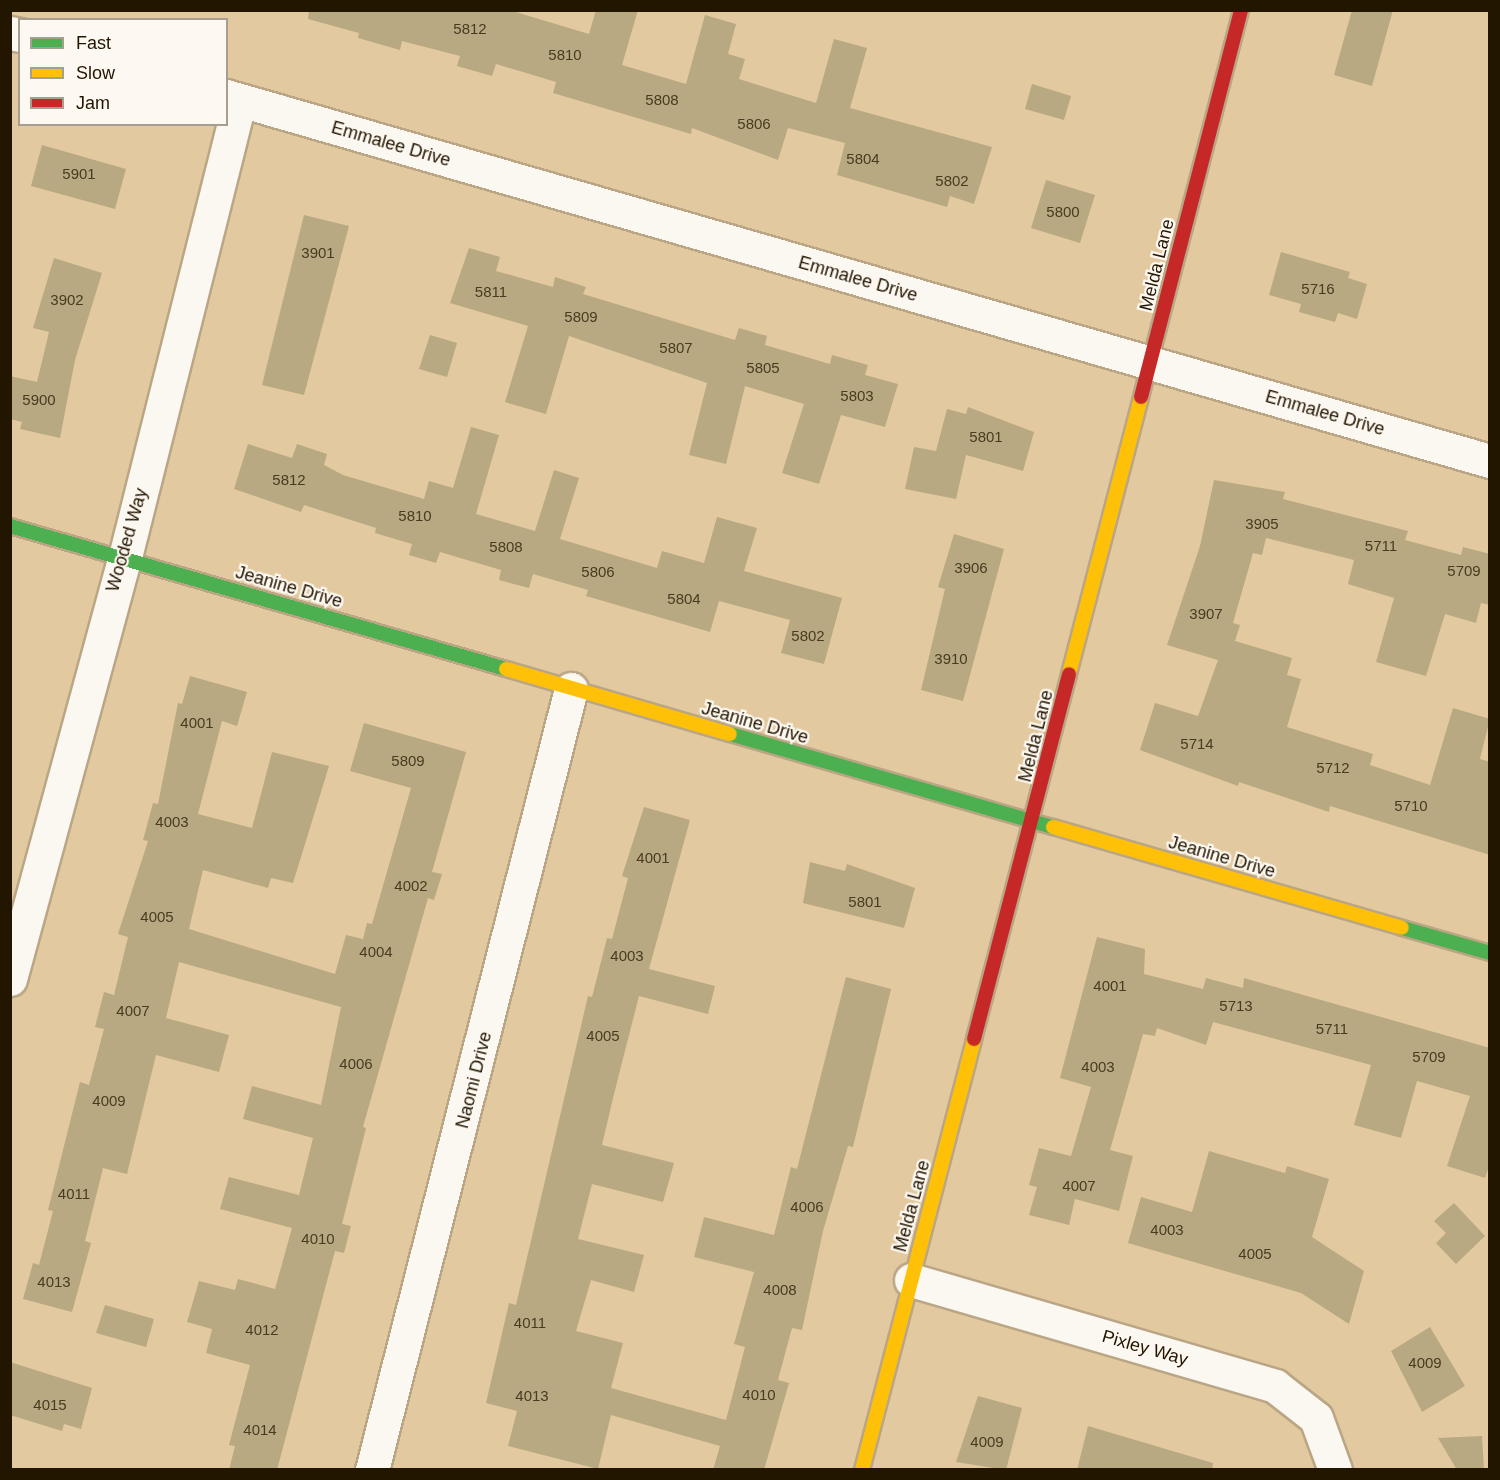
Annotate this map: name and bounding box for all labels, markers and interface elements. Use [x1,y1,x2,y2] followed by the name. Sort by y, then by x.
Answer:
[18,18,228,126] legend
[453,20,487,38] house number: 5812
[76,33,111,53] text: Fast
[548,46,582,64] house number: 5810
[76,63,115,83] text: Slow
[645,91,679,109] house number: 5808
[76,93,110,113] text: Jam
[737,115,771,133] house number: 5806
[329,117,453,171] street label: Emmalee Drive
[846,150,880,168] house number: 5804
[62,165,96,183] house number: 5901
[935,172,969,190] house number: 5802
[1046,203,1080,221] house number: 5800
[1135,217,1179,313] street label: Melda Lane
[301,244,335,262] house number: 3901
[796,252,920,306] street label: Emmalee Drive
[1301,280,1335,298] house number: 5716
[475,283,507,301] house number: 5811
[50,291,84,309] house number: 3902
[564,308,598,326] house number: 5809
[659,339,693,357] house number: 5807
[746,359,780,377] house number: 5805
[1263,386,1387,440] street label: Emmalee Drive
[840,387,874,405] house number: 5803
[22,391,56,409] house number: 5900
[969,428,1003,446] house number: 5801
[272,471,306,489] house number: 5812
[102,486,152,594] street label: Wooded Way
[398,507,432,525] house number: 5810
[1245,515,1279,533] house number: 3905
[1365,537,1397,555] house number: 5711
[489,538,523,556] house number: 5808
[954,559,988,577] house number: 3906
[233,561,345,613] street label: Jeanine Drive
[1447,562,1481,580] house number: 5709
[581,563,615,581] house number: 5806
[667,590,701,608] house number: 5804
[1189,605,1223,623] house number: 3907
[791,627,825,645] house number: 5802
[934,650,968,668] house number: 3910
[1014,688,1058,784] street label: Melda Lane
[699,697,811,749] street label: Jeanine Drive
[180,714,214,732] house number: 4001
[1180,735,1214,753] house number: 5714
[391,752,425,770] house number: 5809
[1316,759,1350,777] house number: 5712
[1394,797,1428,815] house number: 5710
[155,813,189,831] house number: 4003
[1166,831,1278,883] street label: Jeanine Drive
[636,849,670,867] house number: 4001
[394,877,428,895] house number: 4002
[848,893,882,911] house number: 5801
[140,908,174,926] house number: 4005
[359,943,393,961] house number: 4004
[610,947,644,965] house number: 4003
[1093,977,1127,995] house number: 4001
[1219,997,1253,1015] house number: 5713
[116,1002,150,1020] house number: 4007
[1316,1020,1348,1038] house number: 5711
[586,1027,620,1045] house number: 4005
[452,1029,496,1131] street label: Naomi Drive
[1412,1048,1446,1066] house number: 5709
[339,1055,373,1073] house number: 4006
[1081,1058,1115,1076] house number: 4003
[92,1092,126,1110] house number: 4009
[889,1158,935,1254] street label: Melda Lane
[1062,1177,1096,1195] house number: 4007
[58,1185,90,1203] house number: 4011
[790,1198,824,1216] house number: 4006
[1150,1221,1184,1239] house number: 4003
[301,1230,335,1248] house number: 4010
[1238,1245,1272,1263] house number: 4005
[37,1273,71,1291] house number: 4013
[763,1281,797,1299] house number: 4008
[514,1314,546,1332] house number: 4011
[245,1321,279,1339] house number: 4012
[1100,1325,1190,1371] street label: Pixley Way
[1408,1354,1442,1372] house number: 4009
[742,1386,776,1404] house number: 4010
[515,1387,549,1405] house number: 4013
[33,1396,67,1414] house number: 4015
[243,1421,277,1439] house number: 4014
[970,1433,1004,1451] house number: 4009

